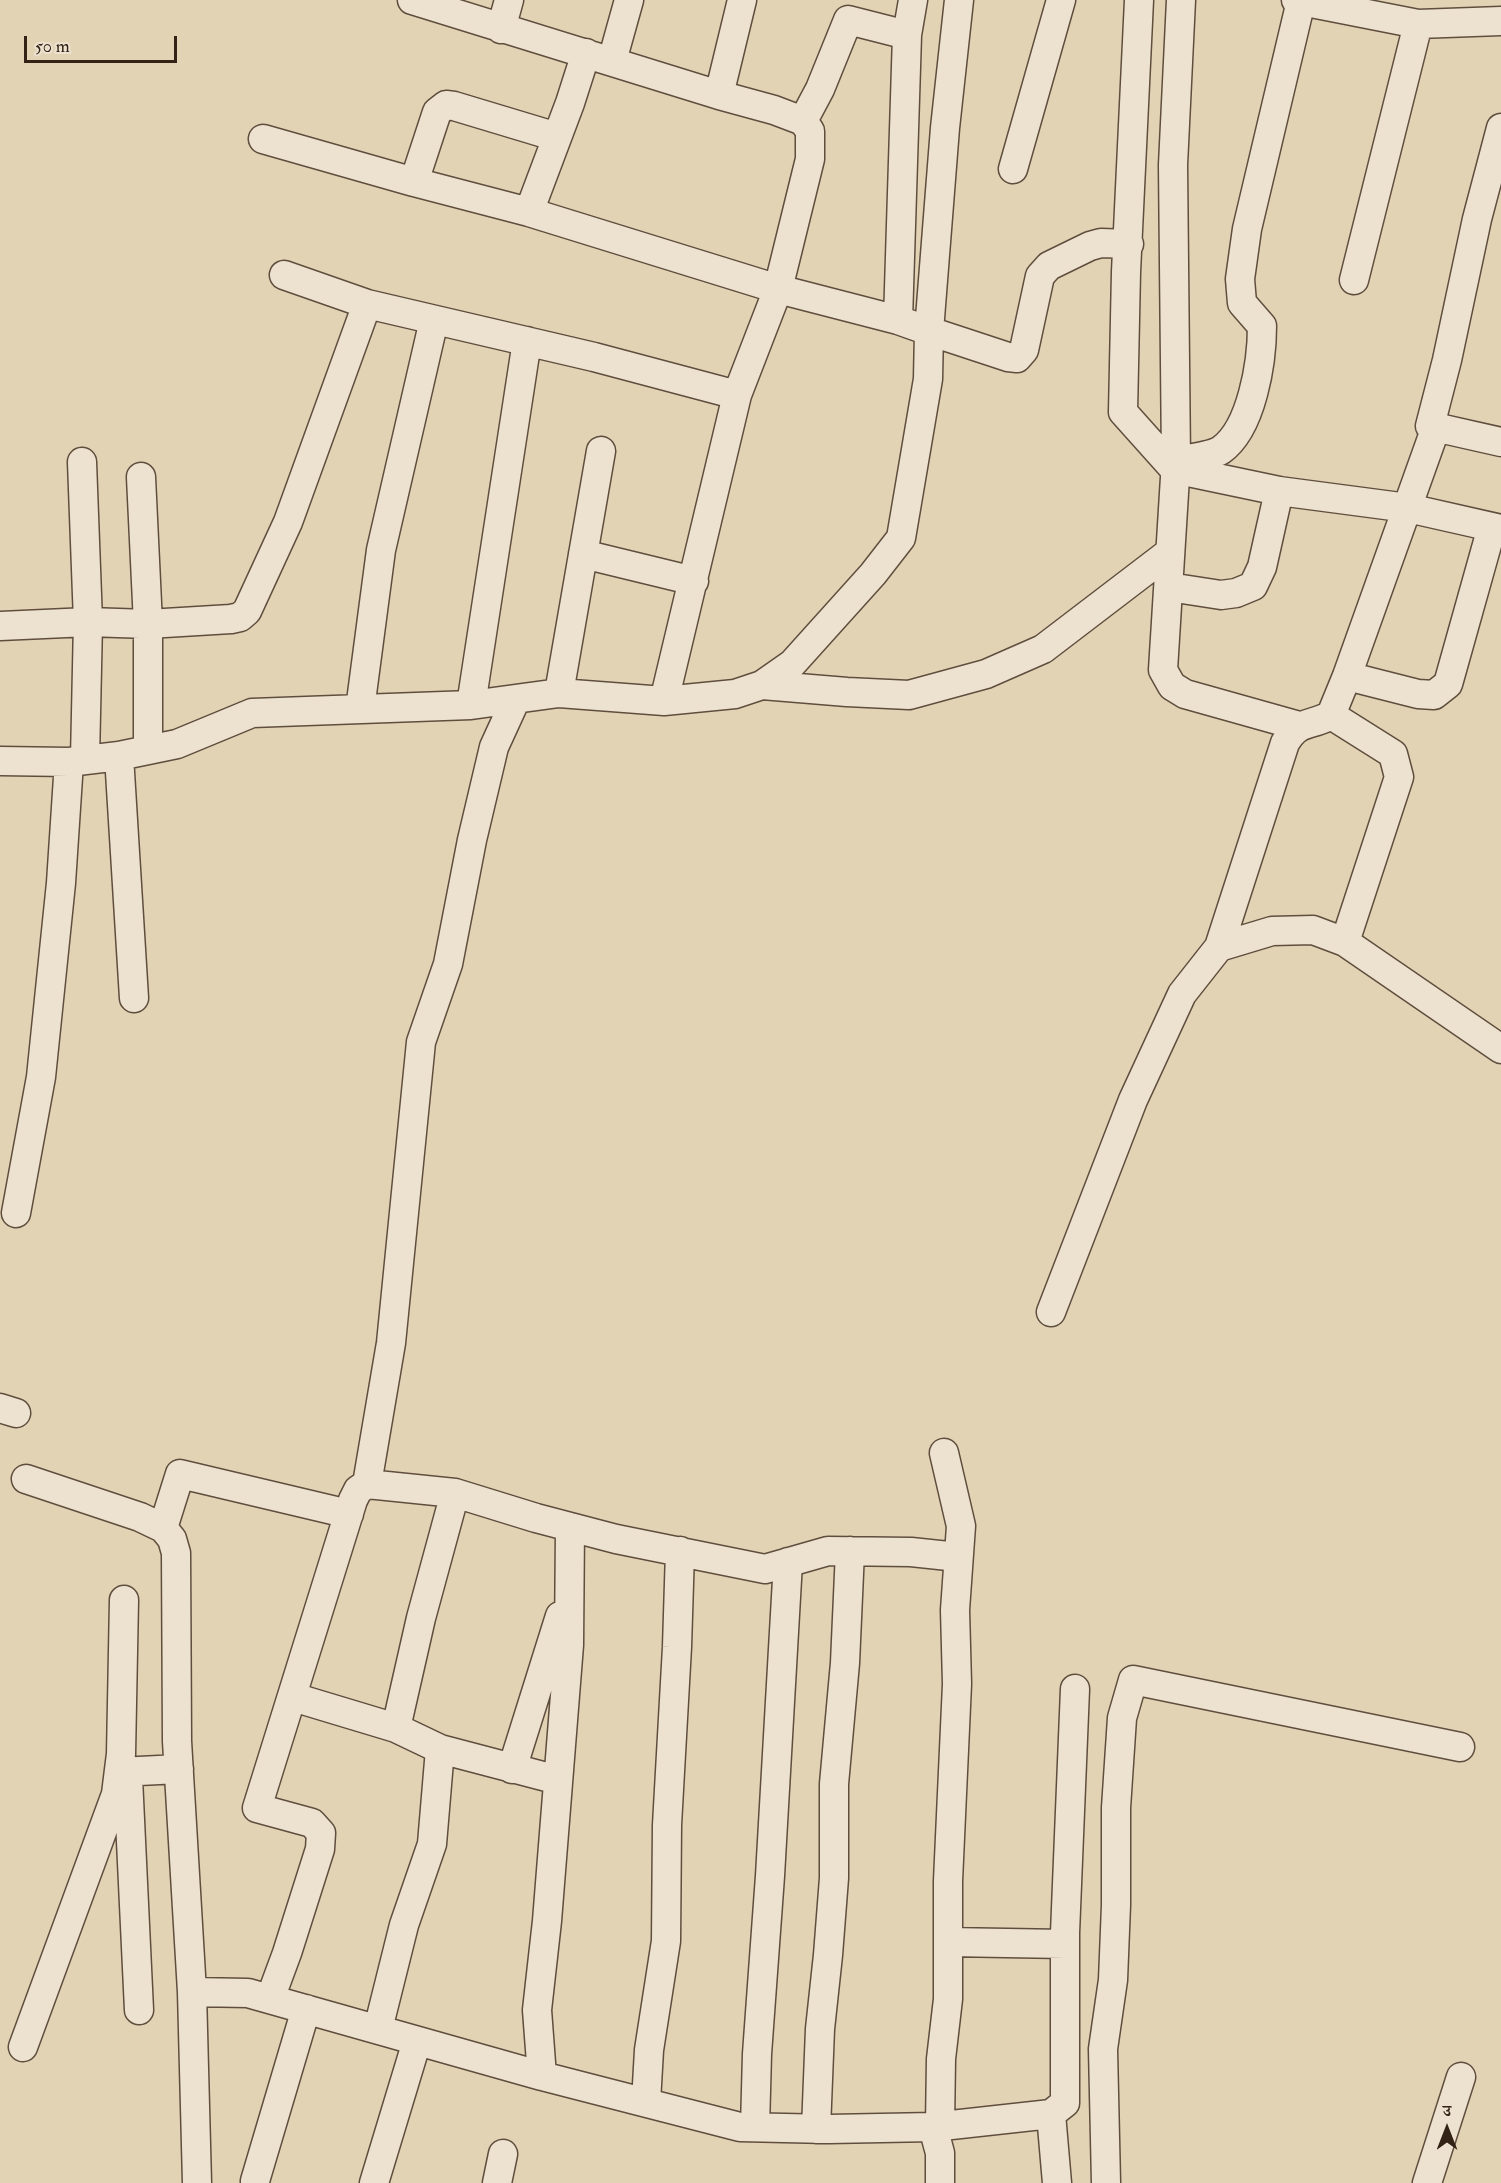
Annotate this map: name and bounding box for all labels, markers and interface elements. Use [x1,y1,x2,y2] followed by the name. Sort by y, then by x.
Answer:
[27,24,180,62] scale bar
[35,35,70,58] text: 50 m
[1417,2099,1477,2159] north arrow
[1443,2101,1451,2121] text: उ

